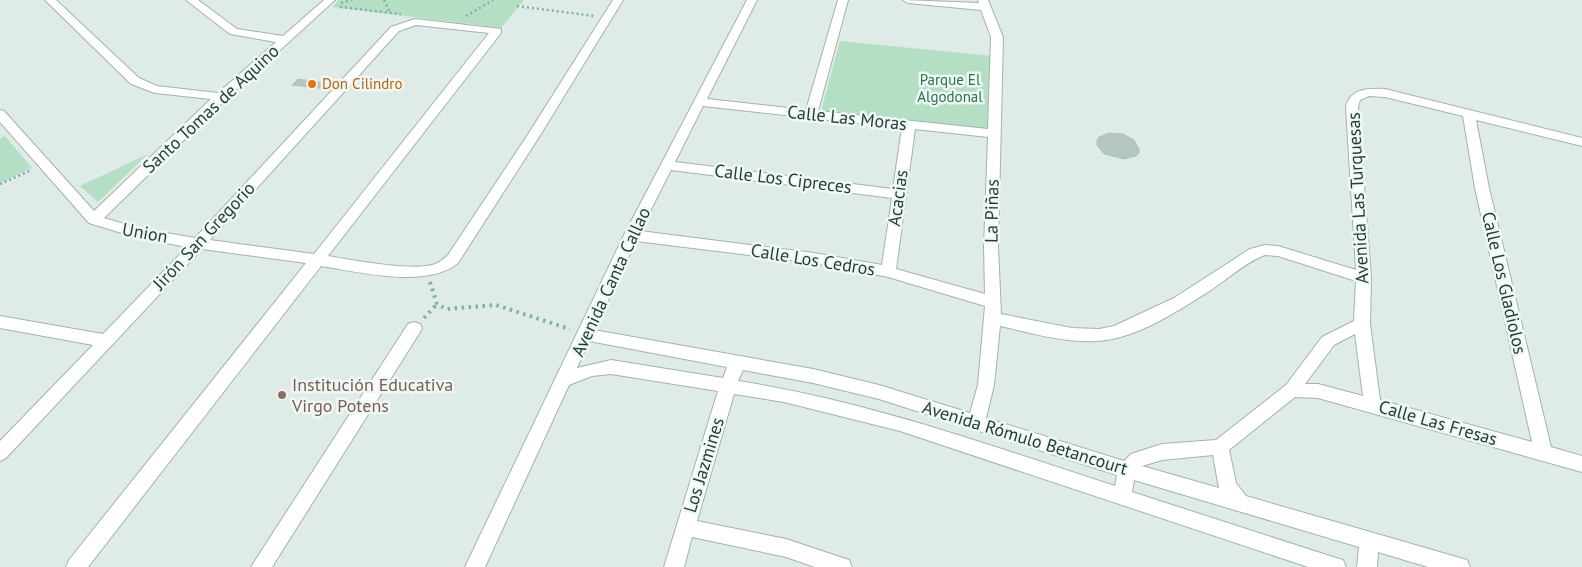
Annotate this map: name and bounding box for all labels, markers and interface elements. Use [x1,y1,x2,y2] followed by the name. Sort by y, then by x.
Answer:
[138,39,284,178] street label: Santo Tomas de Aquino
[917,70,983,106] park label: Parque El Algodonal
[322,74,402,93] place label: Don Cilindro
[306,78,318,90] marker: Don Cilindro
[786,100,908,135] street label: Calle Las Moras
[1342,112,1373,284] street label: Avenida Las Turquesas
[713,159,853,198] street label: Calle Los Cipreces
[882,168,913,228] street label: Acacias
[147,177,260,295] street label: Jirón San Gregorio
[979,179,1004,243] street label: La Piñas
[566,203,655,360] street label: Avenida Canta Callao
[1477,209,1532,356] street label: Calle Los Gladiolos
[120,217,170,248] street label: Union
[749,238,877,281] street label: Calle Los Cedros
[291,373,453,417] place label: Institución Educativa Virgo Potens
[276,389,288,401] marker: Institución Educativa Virgo Potens
[920,395,1131,480] street label: Avenida Rómulo Betancourt
[1376,395,1500,450] street label: Calle Las Fresas
[678,414,729,515] street label: Los Jazmines

